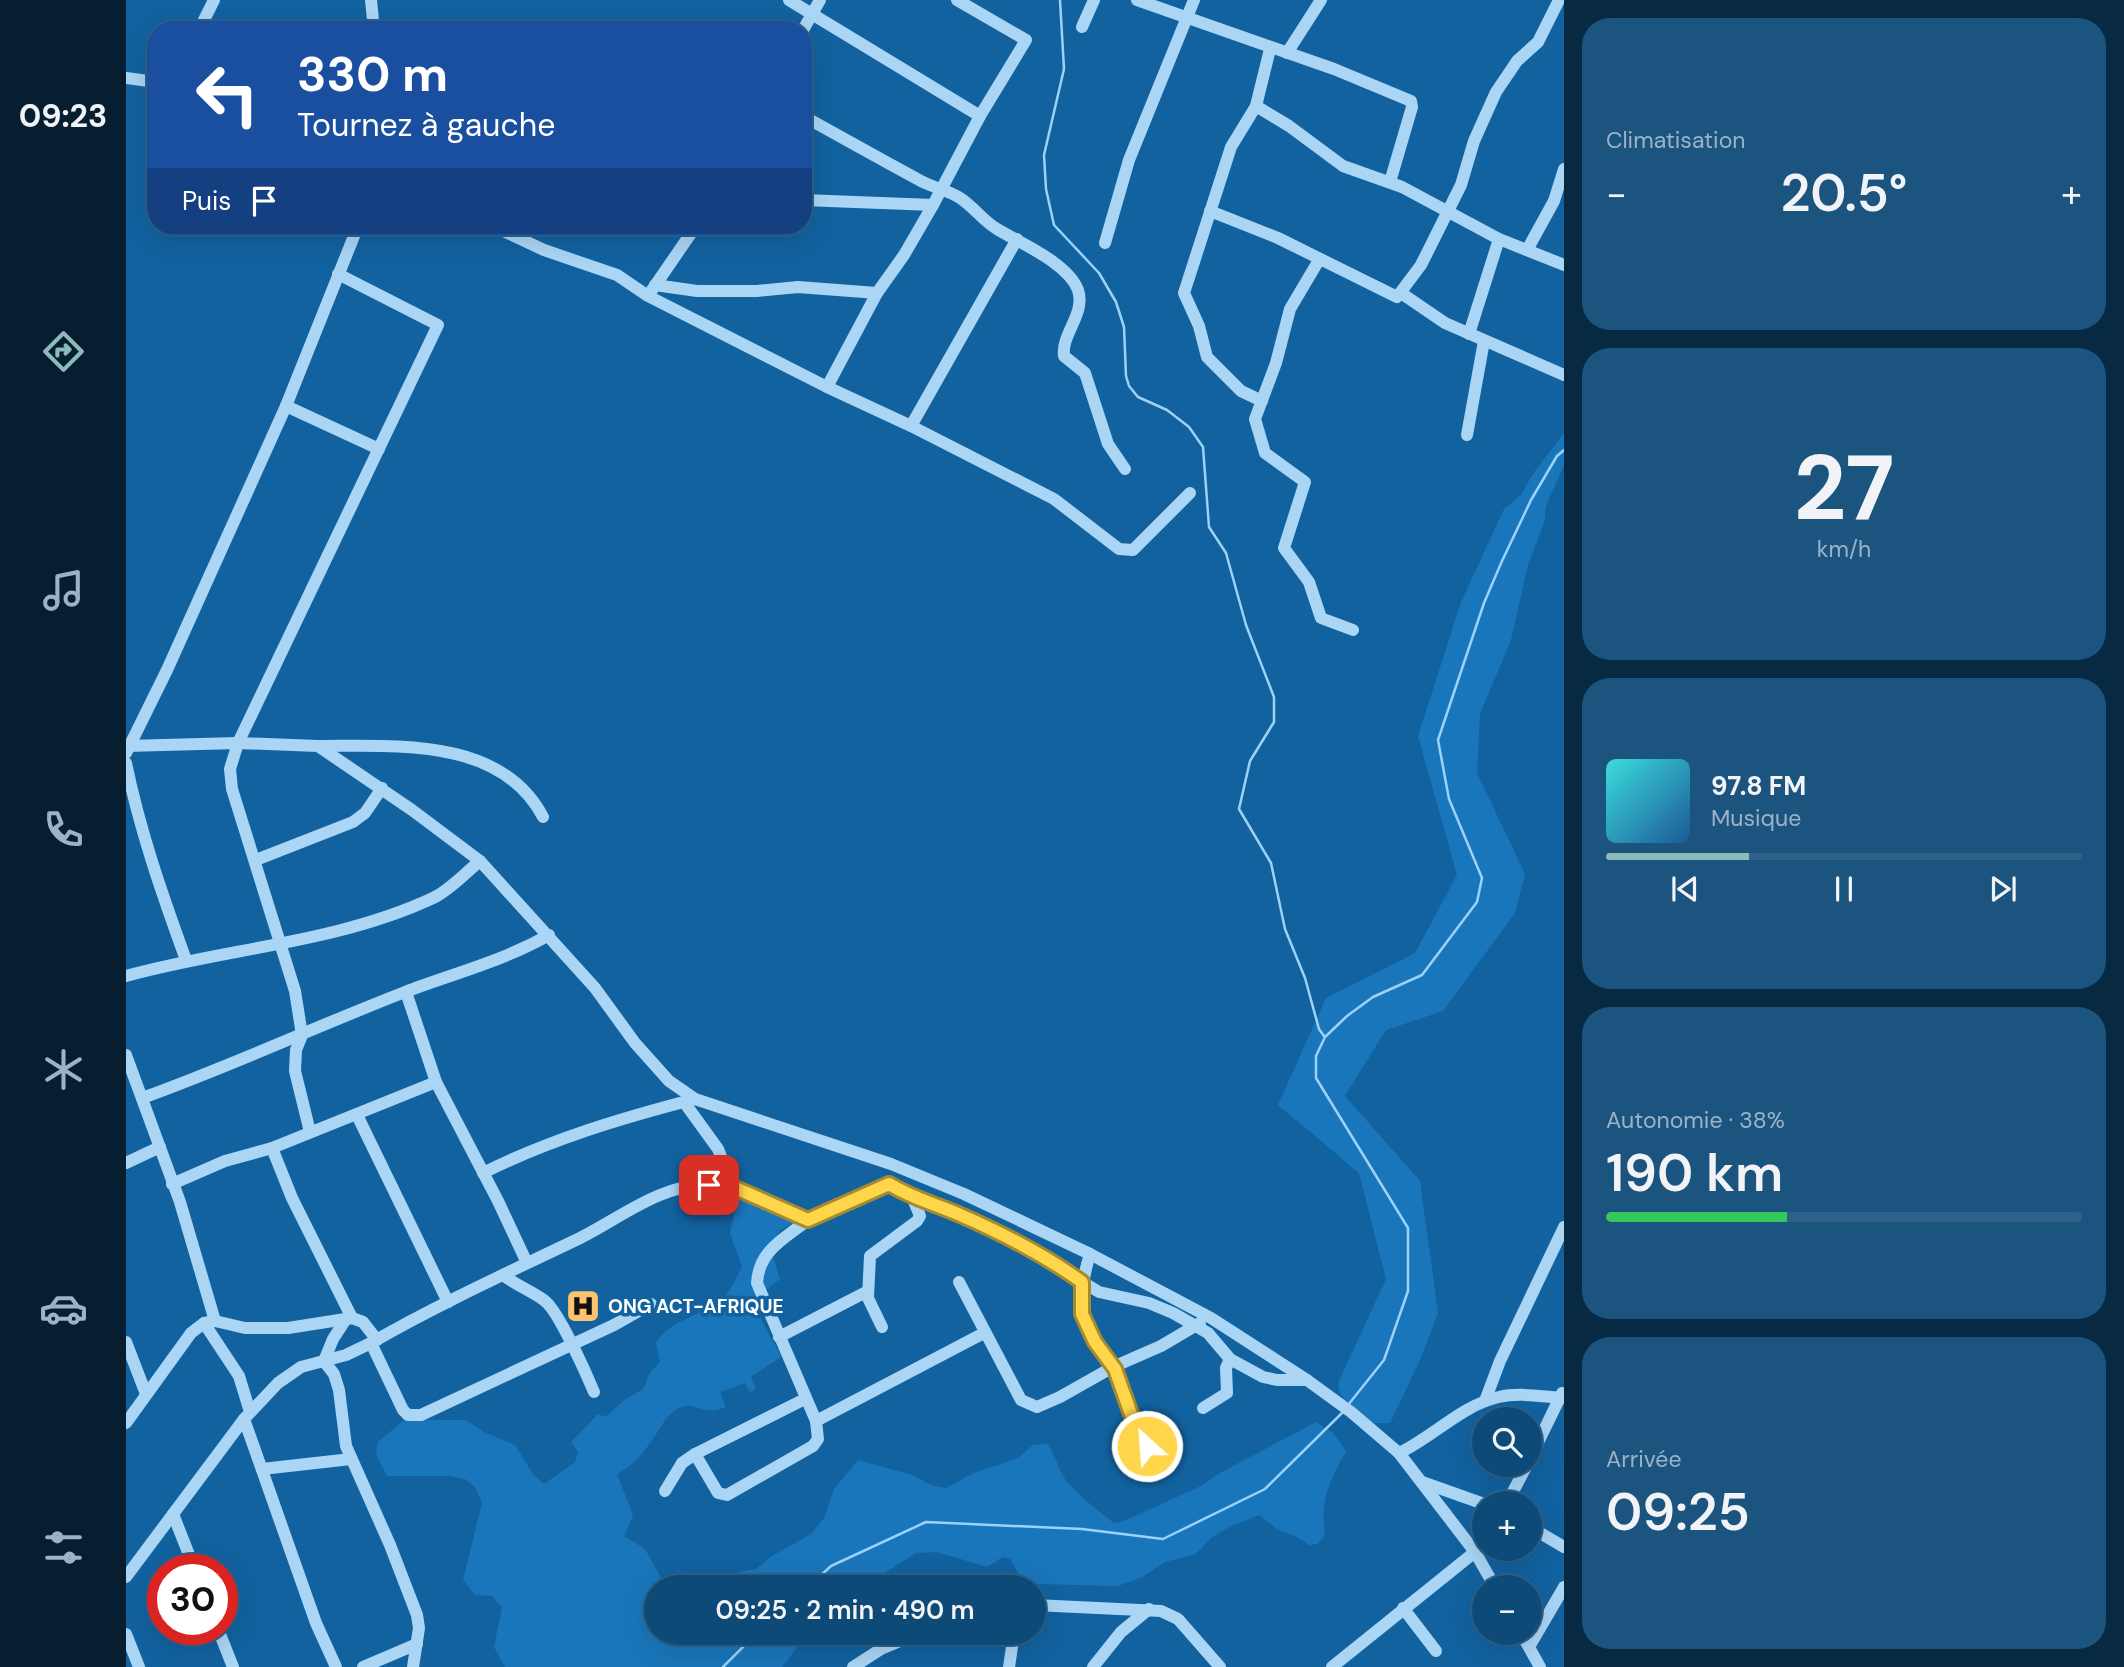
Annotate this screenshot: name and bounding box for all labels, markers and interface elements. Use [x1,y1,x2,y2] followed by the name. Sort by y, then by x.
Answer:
[297,42,448,106] text: 330 m
[182,49,273,140] icon: left
[19,95,107,137] text: 09:23
[297,104,555,146] text: Tournez à gauche
[1606,125,1745,155] text: Climatisation
[1781,159,1907,227] text: 20.5°
[1606,169,1627,219] text: −
[2061,169,2082,219] text: +
[245,182,283,220] icon: arrive
[182,184,231,218] text: Puis
[39,327,88,376] icon: directions
[1794,429,1894,547] text: 27
[1817,534,1871,564] text: km/h
[39,566,88,615] icon: music
[1711,769,1806,803] text: 97.8 FM
[1711,803,1801,833] text: Musique
[39,805,88,854] icon: phone
[1666,870,1704,908] icon: previous
[1825,870,1863,908] icon: pause
[1984,870,2022,908] icon: next
[39,1045,88,1094] icon: climate
[1606,1105,1785,1135] text: Autonomie · 38%
[1606,1139,1783,1207] text: 190 km
[679,1155,739,1215] pin
[690,1166,728,1204] icon: arrive
[39,1284,88,1333] icon: car
[564,1287,602,1325] hospital icon: ONG ACT-AFRIQUE
[608,1294,784,1319] place label: ONG ACT-AFRIQUE
[1472,1407,1542,1645] map controls
[1472,1407,1542,1477] button: search
[1110,1409,1184,1483] position arrow
[1606,1444,1682,1474] text: Arrivée
[1606,1478,1750,1546] text: 09:25
[1472,1491,1542,1561] button: +
[39,1523,88,1572] icon: filters
[147,1554,238,1645] speed limit sign: 30
[1472,1575,1542,1645] button: −
[715,1593,975,1627] text: 09:25 · 2 min · 490 m

